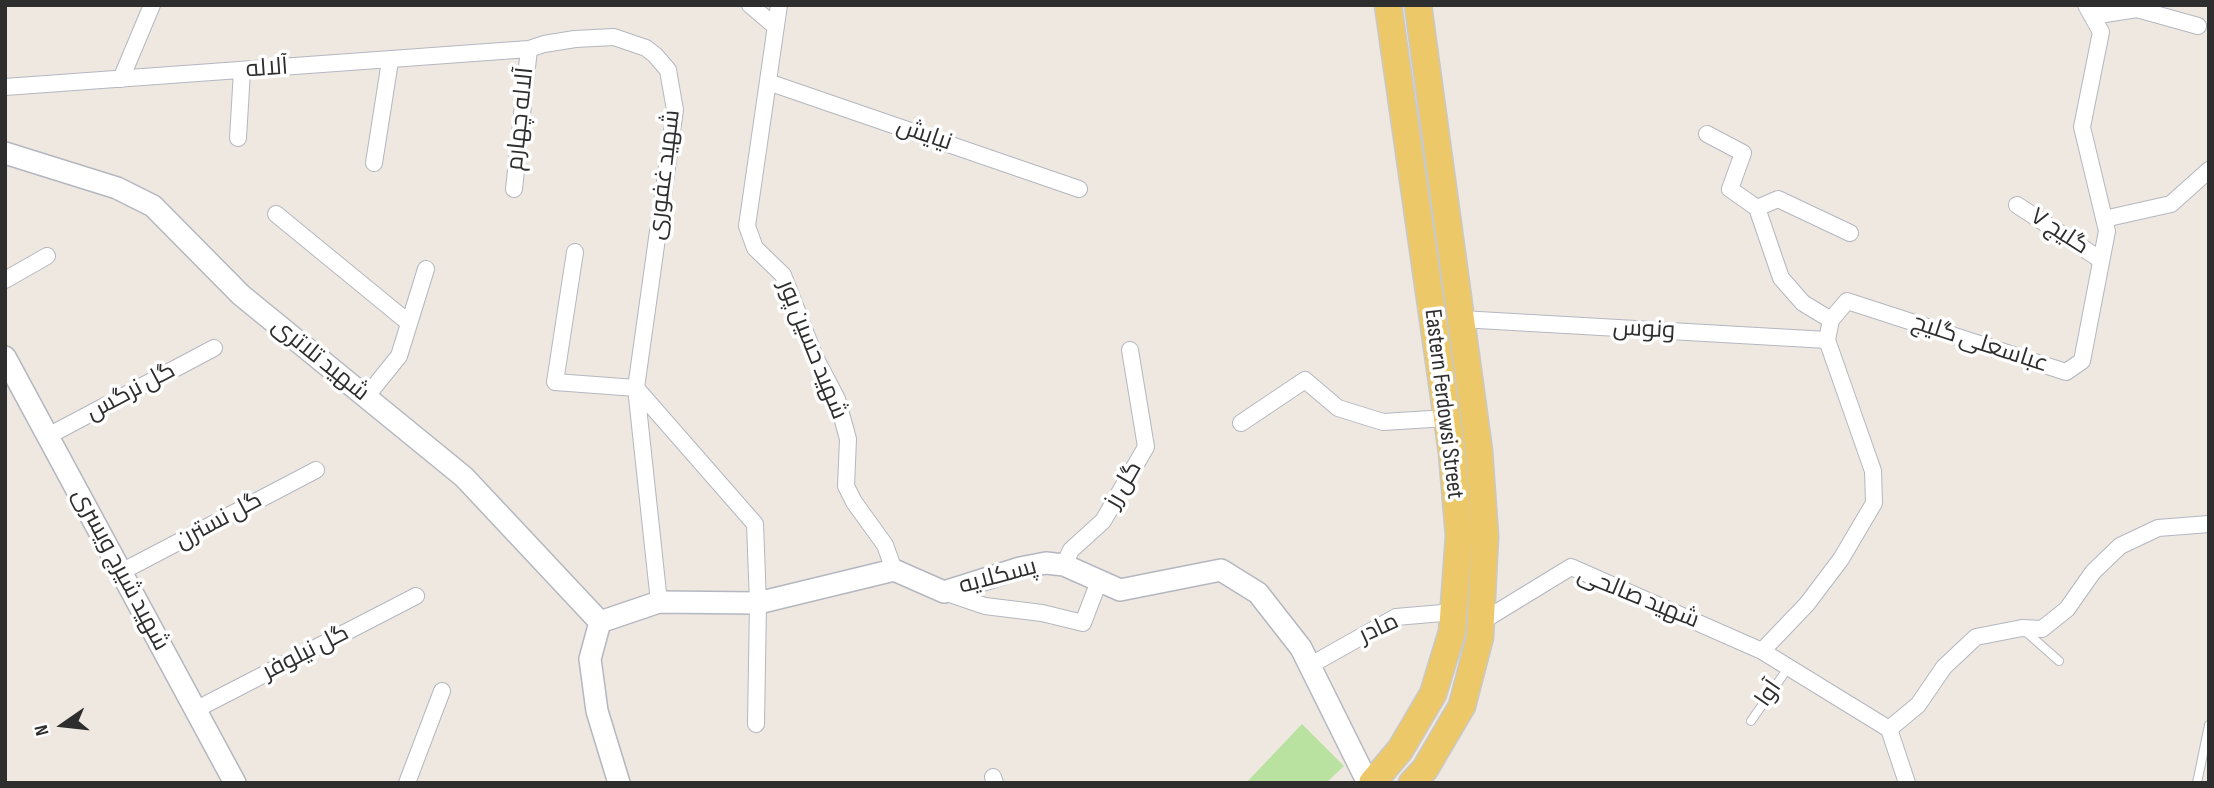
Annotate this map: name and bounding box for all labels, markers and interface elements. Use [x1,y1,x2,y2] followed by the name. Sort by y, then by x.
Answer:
[245,53,289,85] street label: آلاله
[501,66,541,172] street label: آلاله چهارم
[643,108,687,242] street label: شهید غفوری
[892,112,956,158] street label: نیایش
[2024,202,2094,262] street label: گلیج ۷
[771,276,853,424] street label: شهید حسین پور
[1417,307,1469,501] street label: Eastern Ferdowsi Street
[1908,308,2052,380] street label: عباسعلی گلیج
[265,312,375,408] street label: شهید تلاتری
[1612,314,1676,346] street label: ونوس
[82,357,180,427] street label: گل نرگس
[1099,456,1149,514] street label: گل رز
[65,484,175,656] street label: شهید شیرج ویسری
[171,486,267,556] street label: گل نسترن
[956,553,1040,601] street label: پسکلایه
[1573,561,1703,635] street label: شهید صالحی
[1355,607,1403,651] street label: مادر
[258,619,354,687] street label: گل نیلوفر
[1750,675,1788,713] street label: آوا
[28,690,98,760] north arrow
[30,722,55,738] text: N

